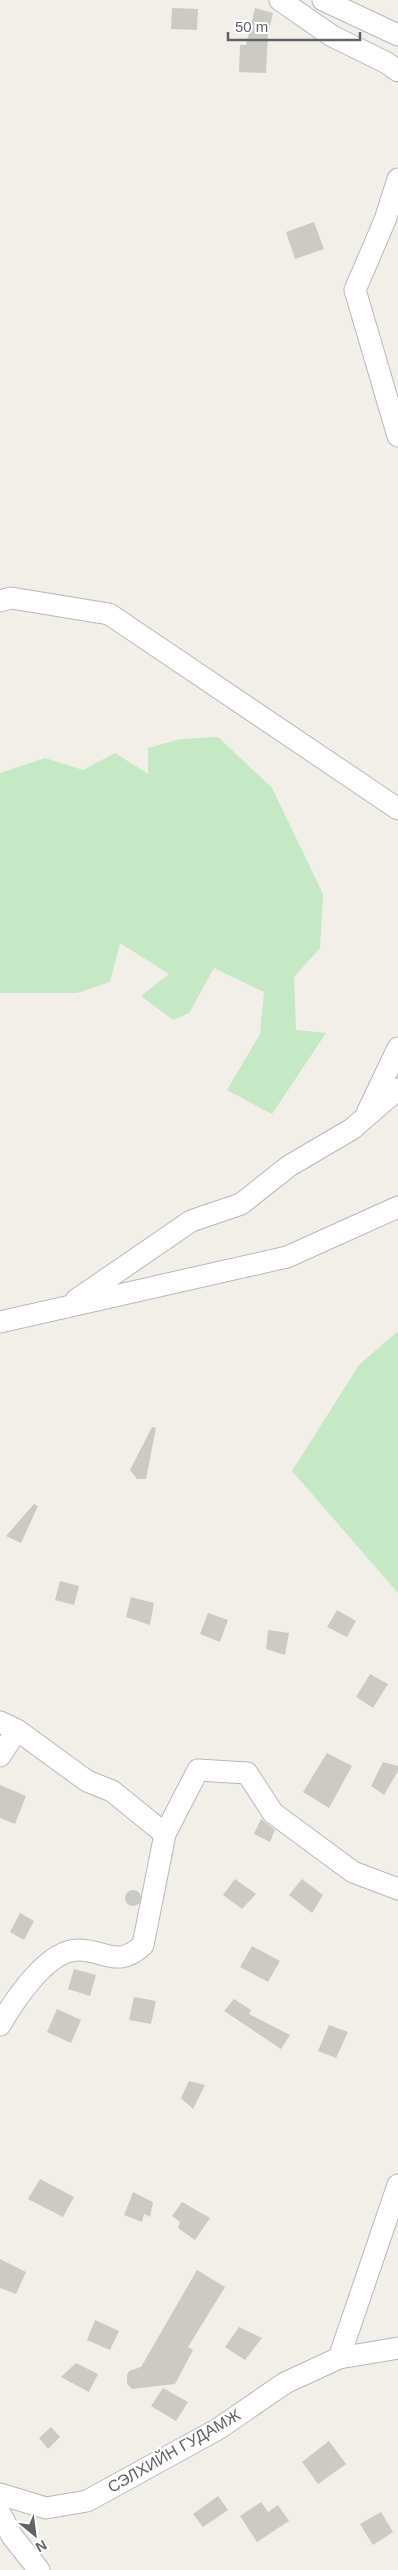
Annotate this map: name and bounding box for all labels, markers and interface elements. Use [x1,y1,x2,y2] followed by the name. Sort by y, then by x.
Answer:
[228,10,360,42] scale bar
[235,18,268,35] text: 50 m
[104,2405,243,2496] street label: СЭЛХИЙН ГУДАМЖ
[10,2510,60,2560] north arrow
[33,2537,50,2556] text: N

